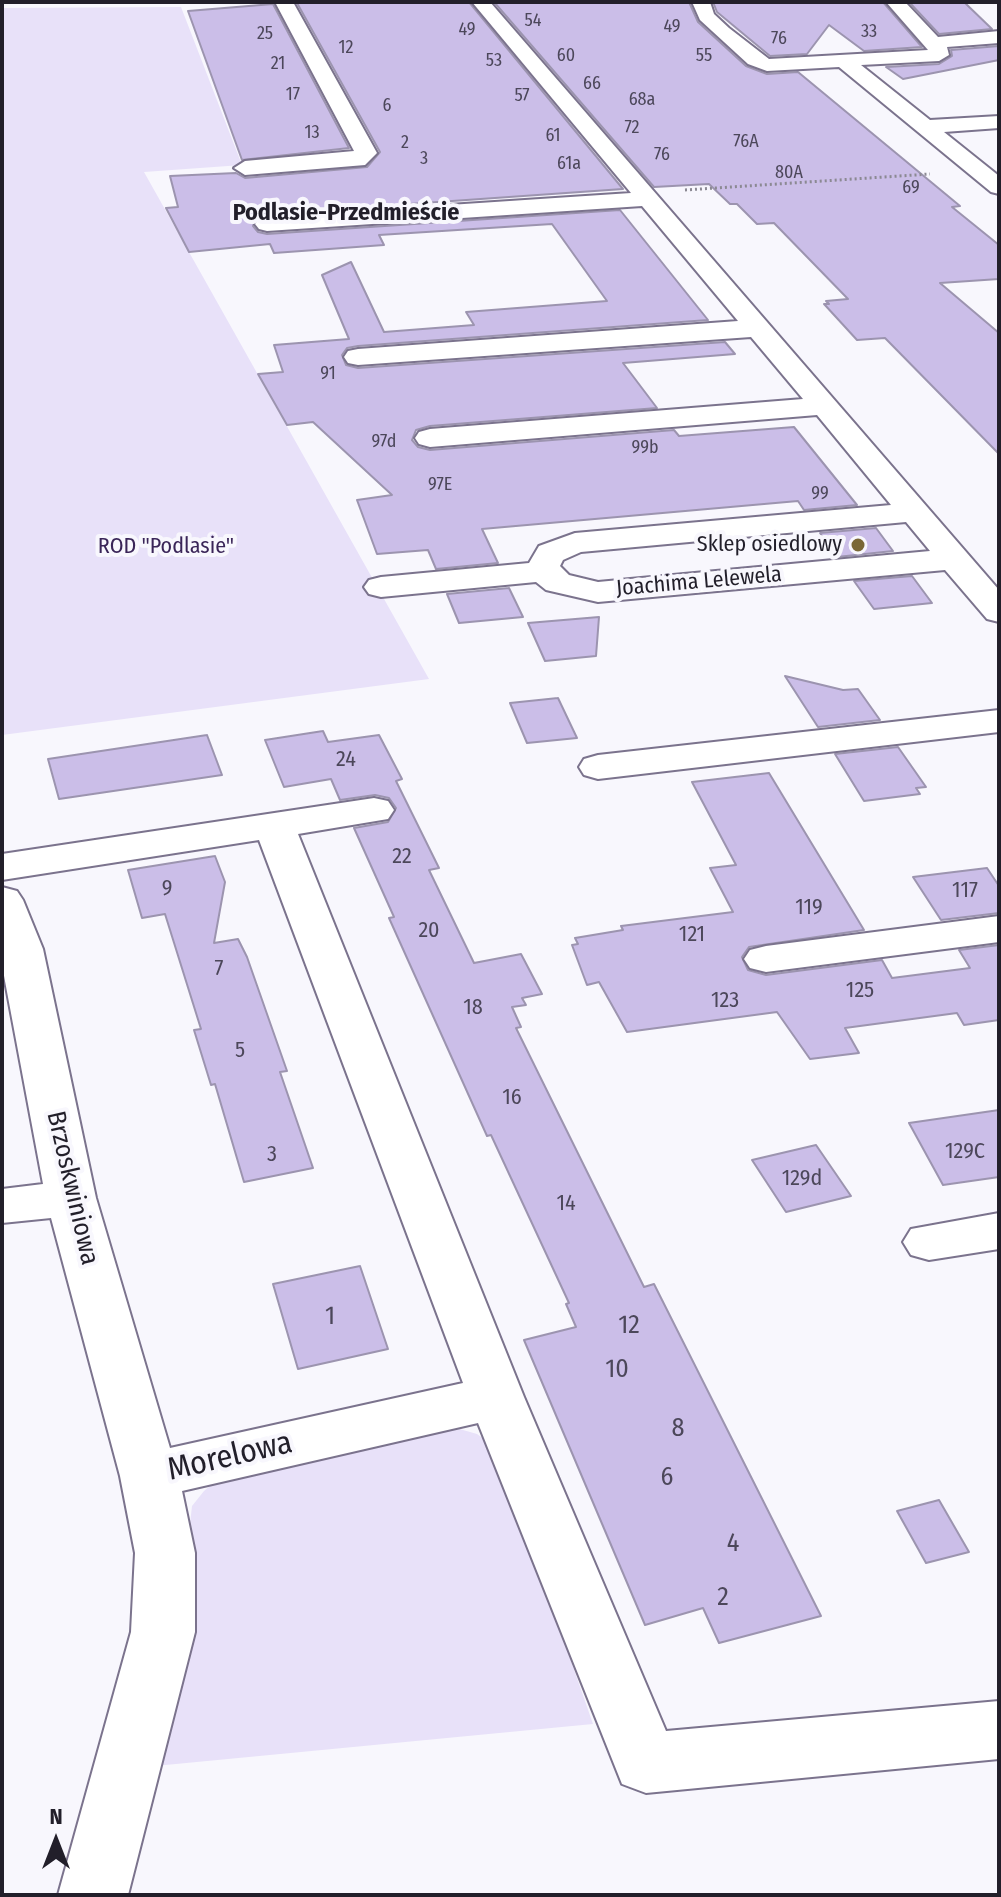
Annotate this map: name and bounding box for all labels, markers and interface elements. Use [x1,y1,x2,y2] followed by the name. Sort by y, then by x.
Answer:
[525,10,541,32] house number: 54
[663,16,681,38] house number: 49
[458,19,476,41] house number: 49
[861,21,877,43] house number: 33
[257,23,273,45] house number: 25
[771,28,787,50] house number: 76
[339,37,353,59] house number: 12
[557,45,575,67] house number: 60
[696,45,712,67] house number: 55
[486,50,502,72] house number: 53
[271,53,285,75] house number: 21
[583,73,601,95] house number: 66
[286,84,300,106] house number: 17
[514,85,530,107] house number: 57
[629,89,655,111] house number: 68a
[383,95,391,117] house number: 6
[624,117,640,139] house number: 72
[304,122,320,144] house number: 13
[545,125,561,147] house number: 61
[733,131,759,153] house number: 76A
[401,132,409,154] house number: 2
[654,144,670,166] house number: 76
[420,148,428,170] house number: 3
[557,153,581,175] house number: 61a
[775,162,803,184] house number: 80A
[902,177,920,199] house number: 69
[233,199,459,227] district label: Podlasie-Przedmieście
[320,363,336,385] house number: 91
[372,431,396,453] house number: 97d
[631,437,659,459] house number: 99b
[428,474,452,496] house number: 97E
[811,483,829,505] house number: 99
[697,532,842,558] place label: Sklep osiedlowy
[98,534,234,560] park label: ROD "Podlasie"
[849,536,867,554] marker: Sklep osiedlowy
[615,562,783,602] street label: Joachima Lelewela
[336,747,356,773] house number: 24
[392,844,412,870] house number: 22
[162,876,172,902] house number: 9
[952,878,978,904] house number: 117
[795,895,823,921] house number: 119
[418,918,440,944] house number: 20
[679,922,705,948] house number: 121
[215,956,223,982] house number: 7
[846,978,874,1004] house number: 125
[711,988,739,1014] house number: 123
[463,995,483,1021] house number: 18
[235,1038,245,1064] house number: 5
[502,1085,522,1111] house number: 16
[39,1108,105,1268] street label: Brzoskwiniowa
[945,1139,985,1165] house number: 129C
[267,1142,277,1168] house number: 3
[782,1166,822,1192] house number: 129d
[556,1191,576,1217] house number: 14
[325,1301,335,1333] house number: 1
[618,1310,640,1342] house number: 12
[605,1354,629,1386] house number: 10
[672,1413,684,1445] house number: 8
[164,1424,296,1490] street label: Morelowa
[661,1462,673,1494] house number: 6
[727,1528,739,1560] house number: 4
[717,1582,729,1614] house number: 2
[16,1801,96,1881] north arrow
[49,1803,63,1830] text: N

